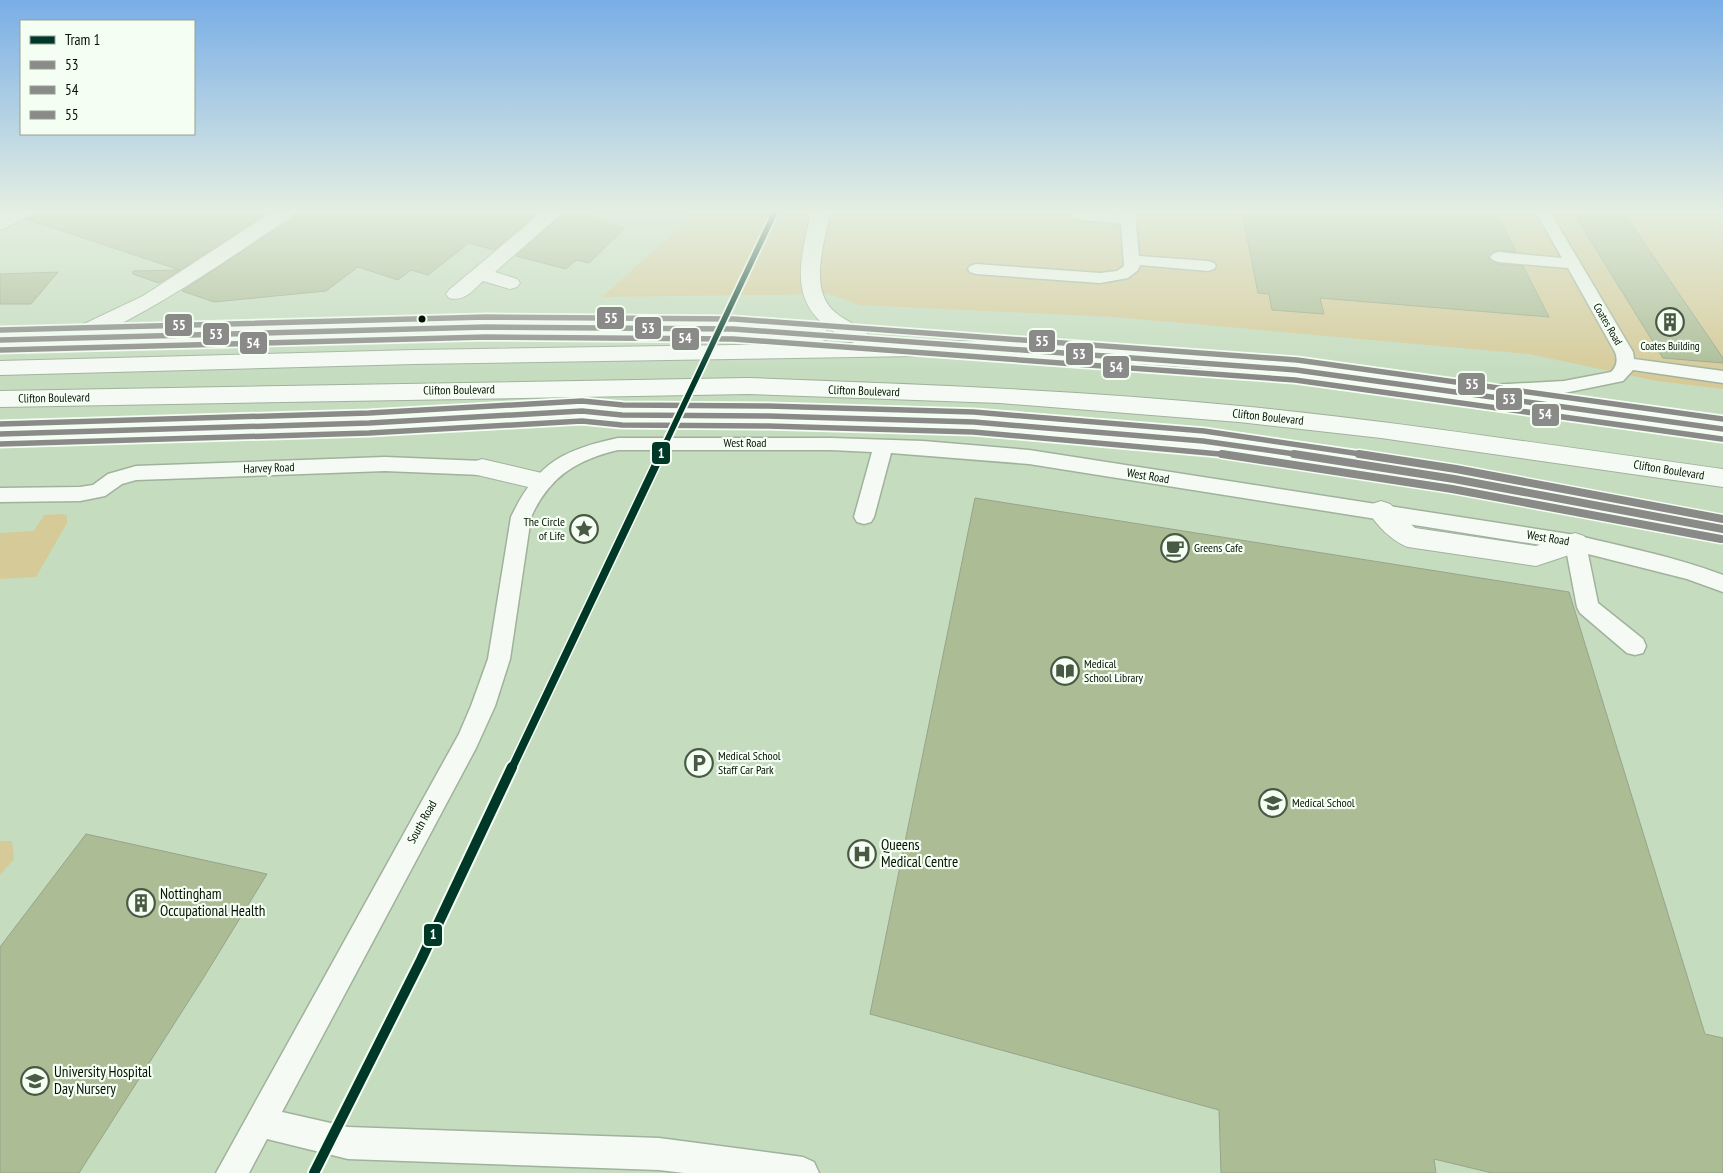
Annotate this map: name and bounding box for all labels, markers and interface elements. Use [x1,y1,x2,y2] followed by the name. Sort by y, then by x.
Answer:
[20,20,195,135] legend
[65,30,100,49] text: Tram 1
[65,55,79,74] text: 53
[65,80,79,99] text: 54
[65,105,79,124] text: 55
[1590,301,1626,348] street label: Coates Road
[596,306,625,330] line badge: 55
[1655,307,1685,337] building icon: Coates Building
[604,309,618,327] text: 55
[164,313,193,337] line badge: 55
[417,314,427,324] unlabelled marker
[172,316,186,334] text: 55
[634,316,662,340] line badge: 53
[641,319,655,337] text: 53
[202,322,230,346] line badge: 53
[209,325,223,343] text: 53
[671,327,700,351] line badge: 54
[678,329,692,347] text: 54
[1028,329,1056,353] line badge: 55
[239,331,268,355] line badge: 54
[1035,332,1049,350] text: 55
[246,334,260,352] text: 54
[1640,339,1700,353] place label: Coates Building
[1065,342,1094,366] line badge: 53
[1072,345,1086,363] text: 53
[1102,355,1130,379] line badge: 54
[1109,358,1123,376] text: 54
[1457,372,1486,396] line badge: 55
[1465,375,1479,393] text: 55
[423,381,495,398] street label: Clifton Boulevard
[828,382,900,399] street label: Clifton Boulevard
[1495,387,1523,411] line badge: 53
[18,389,90,406] street label: Clifton Boulevard
[1502,390,1516,408] text: 53
[1531,403,1560,427] line badge: 54
[1232,405,1304,428] street label: Clifton Boulevard
[1538,405,1552,423] text: 54
[724,435,766,450] street label: West Road
[651,441,671,465] line badge: 1
[658,444,664,462] text: 1
[1633,456,1706,483] street label: Clifton Boulevard
[243,459,295,476] street label: Harvey Road
[1126,465,1170,486] street label: West Road
[523,514,565,543] place label: The Circle of Life
[569,514,599,544] place icon: The Circle of Life
[1526,527,1570,548] street label: West Road
[1160,533,1190,563] cafe icon: Greens Cafe
[1194,540,1243,555] place label: Greens Cafe
[1050,656,1080,686] library icon: Medical School Library
[1084,656,1144,685] place label: Medical School Library
[684,748,714,778] parking icon: Medical School Staff Car Park
[718,748,781,777] place label: Medical School Staff Car Park
[1258,788,1288,818] school or university icon: Medical School
[1292,795,1355,810] place label: Medical School
[404,798,440,846] street label: South Road
[881,835,958,871] place label: Queens Medical Centre
[847,839,877,869] hospital icon: Queens Medical Centre
[160,884,265,920] place label: Nottingham Occupational Health
[126,888,156,918] building icon: Nottingham Occupational Health
[423,923,443,947] line badge: 1
[430,925,436,943] text: 1
[54,1062,152,1098] place label: University Hospital Day Nursery
[20,1066,50,1096] school or university icon: University Hospital Day Nursery

